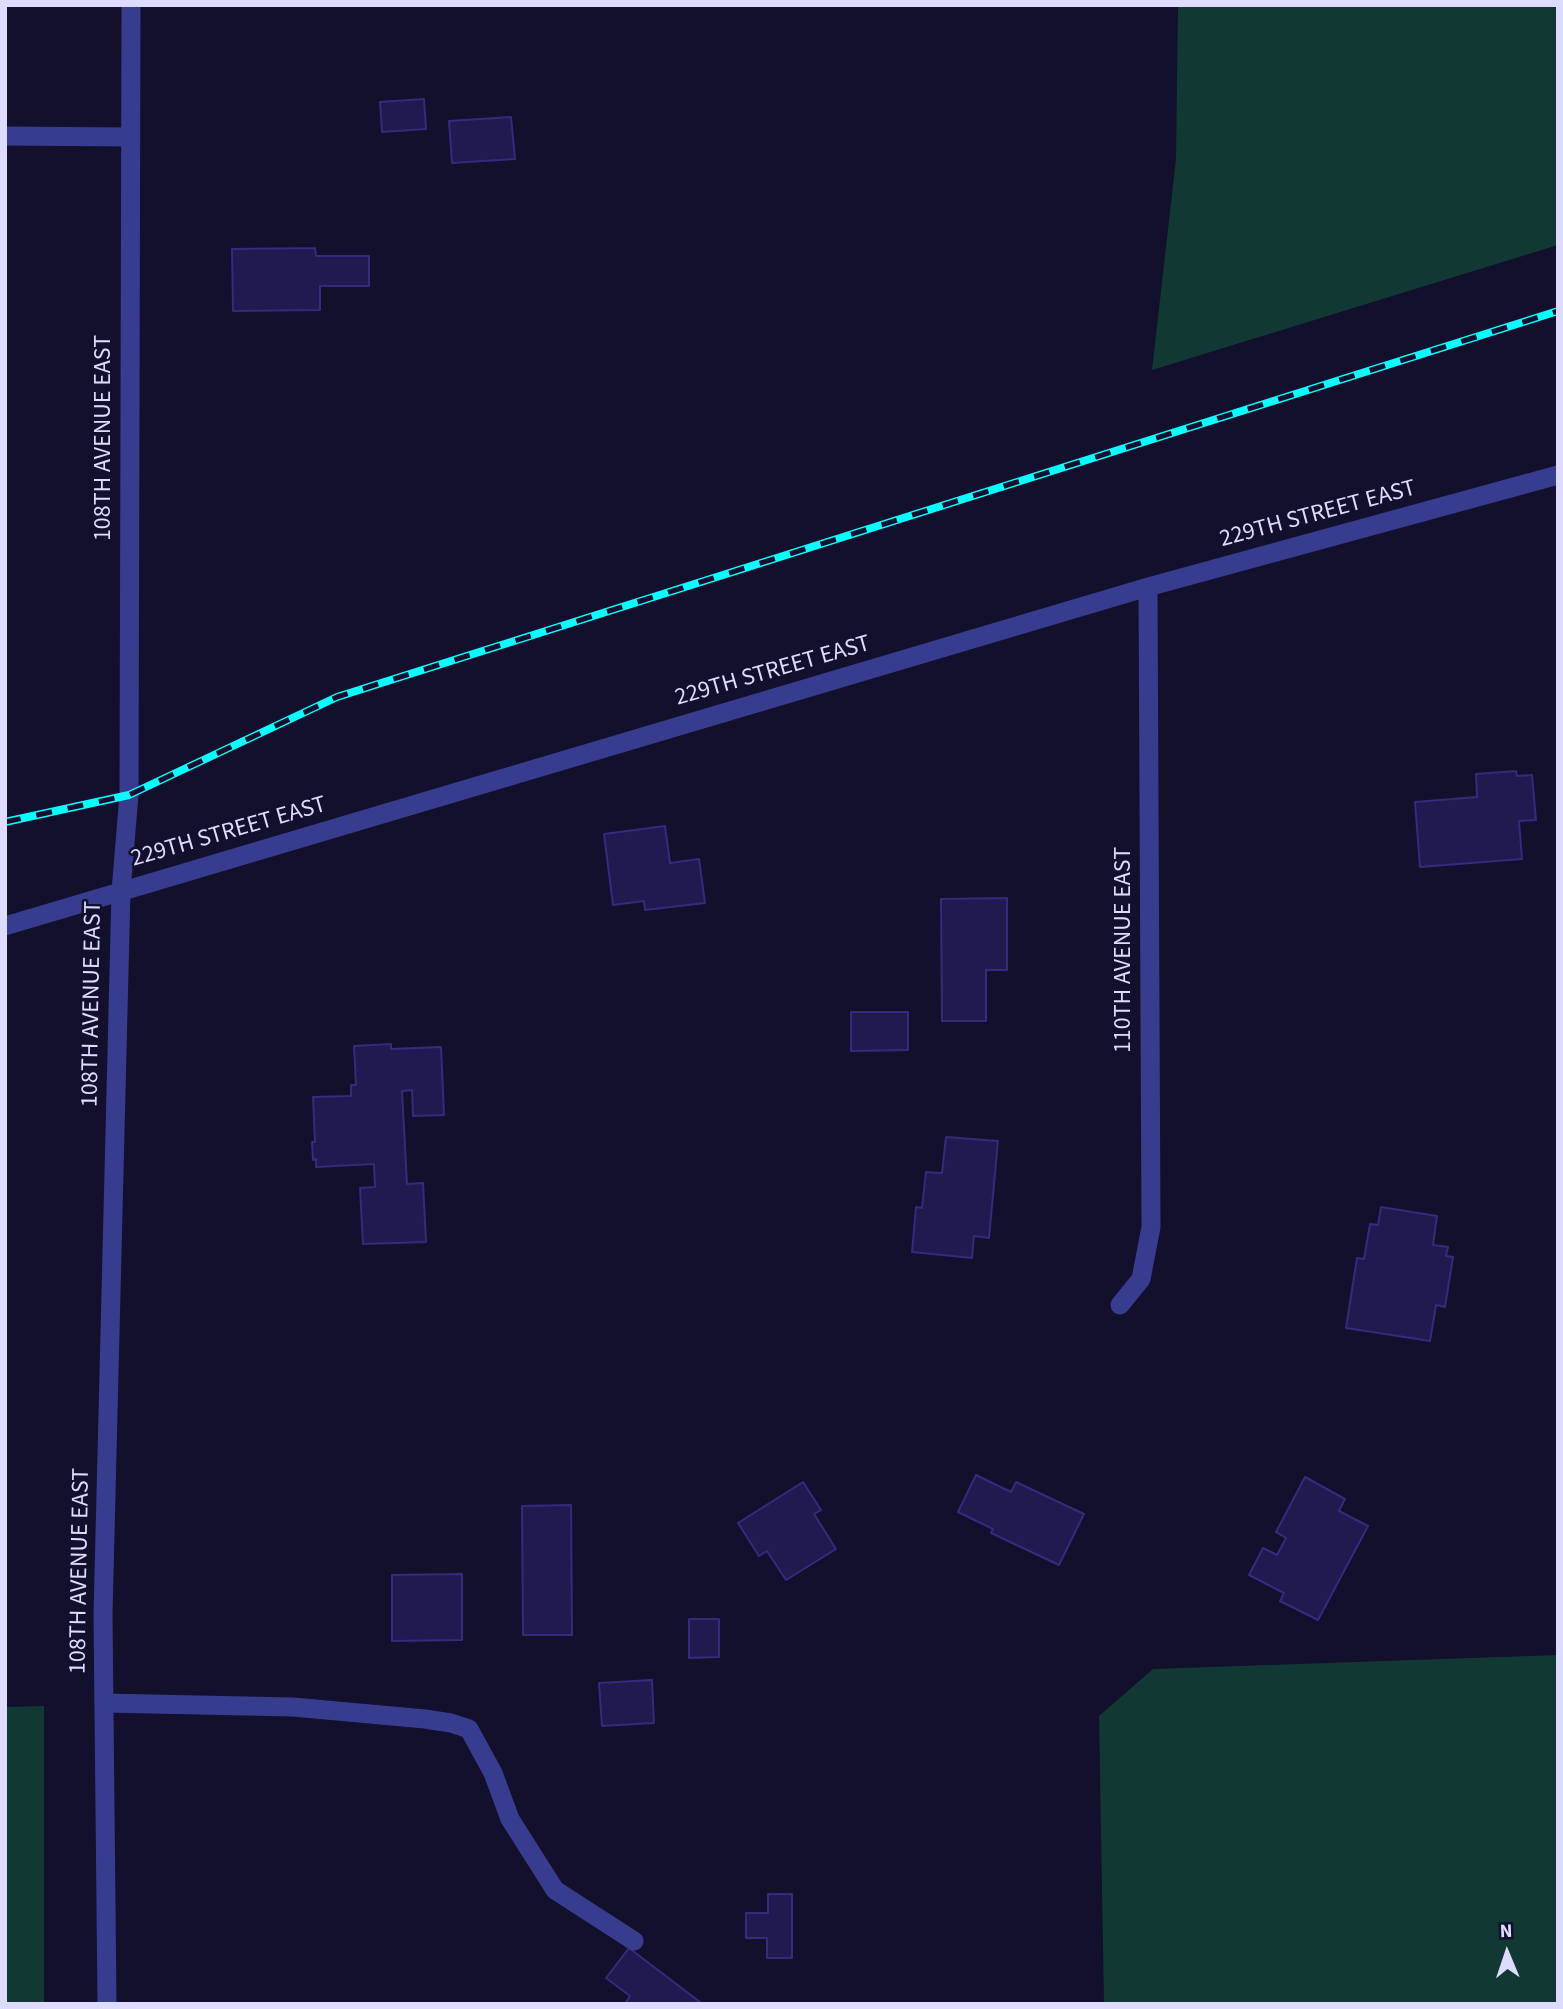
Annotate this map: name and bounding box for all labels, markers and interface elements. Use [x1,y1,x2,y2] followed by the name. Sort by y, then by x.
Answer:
[91,335,119,541] street label: 108TH AVENUE EAST
[1217,475,1419,555] street label: 229TH STREET EAST
[672,630,874,714] street label: 229TH STREET EAST
[128,791,330,875] street label: 229TH STREET EAST
[1111,847,1139,1053] street label: 110TH AVENUE EAST
[77,901,109,1107] street label: 108TH AVENUE EAST
[65,1468,97,1674] street label: 108TH AVENUE EAST
[1472,1918,1542,1988] north arrow
[1499,1918,1513,1945] text: N

